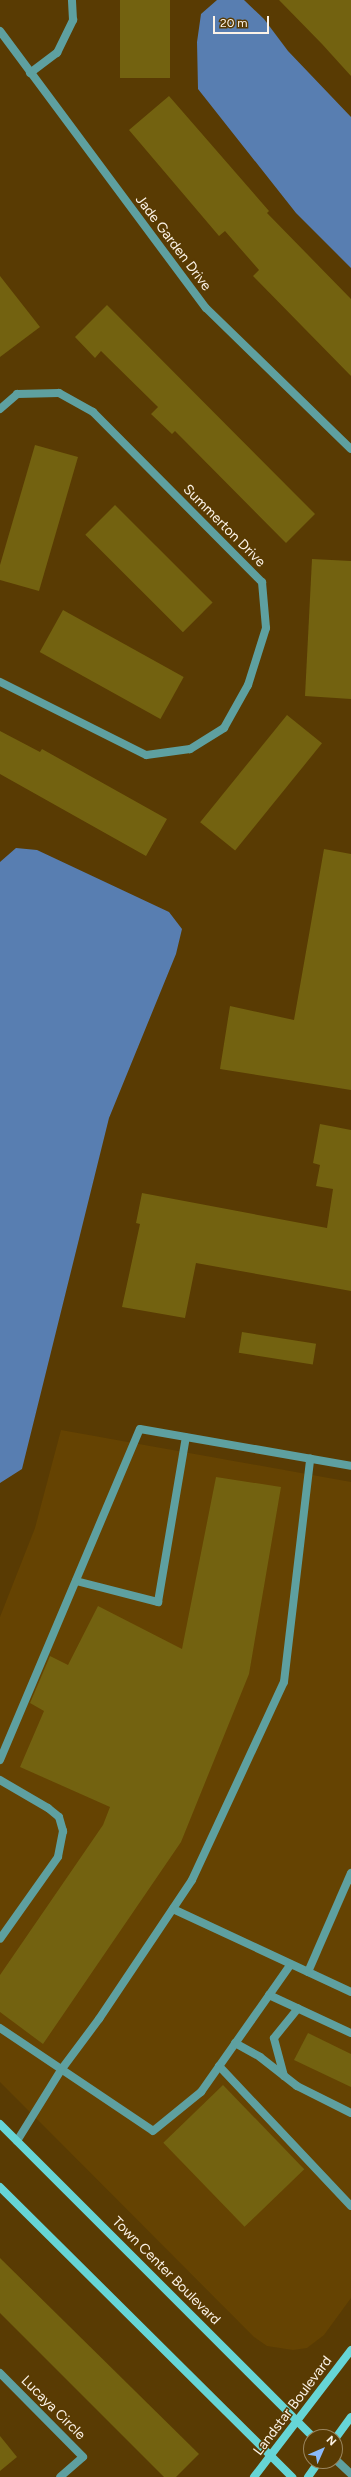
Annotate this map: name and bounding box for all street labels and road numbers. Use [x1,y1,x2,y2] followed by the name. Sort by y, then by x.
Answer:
[131,192,215,294] street label: Jade Garden Drive
[179,481,269,571] street label: Summerton Drive
[108,2213,224,2329] street label: Town Center Boulevard
[250,2353,336,2459] street label: Landstar Boulevard
[17,2372,89,2444] street label: Lucaya Circle

